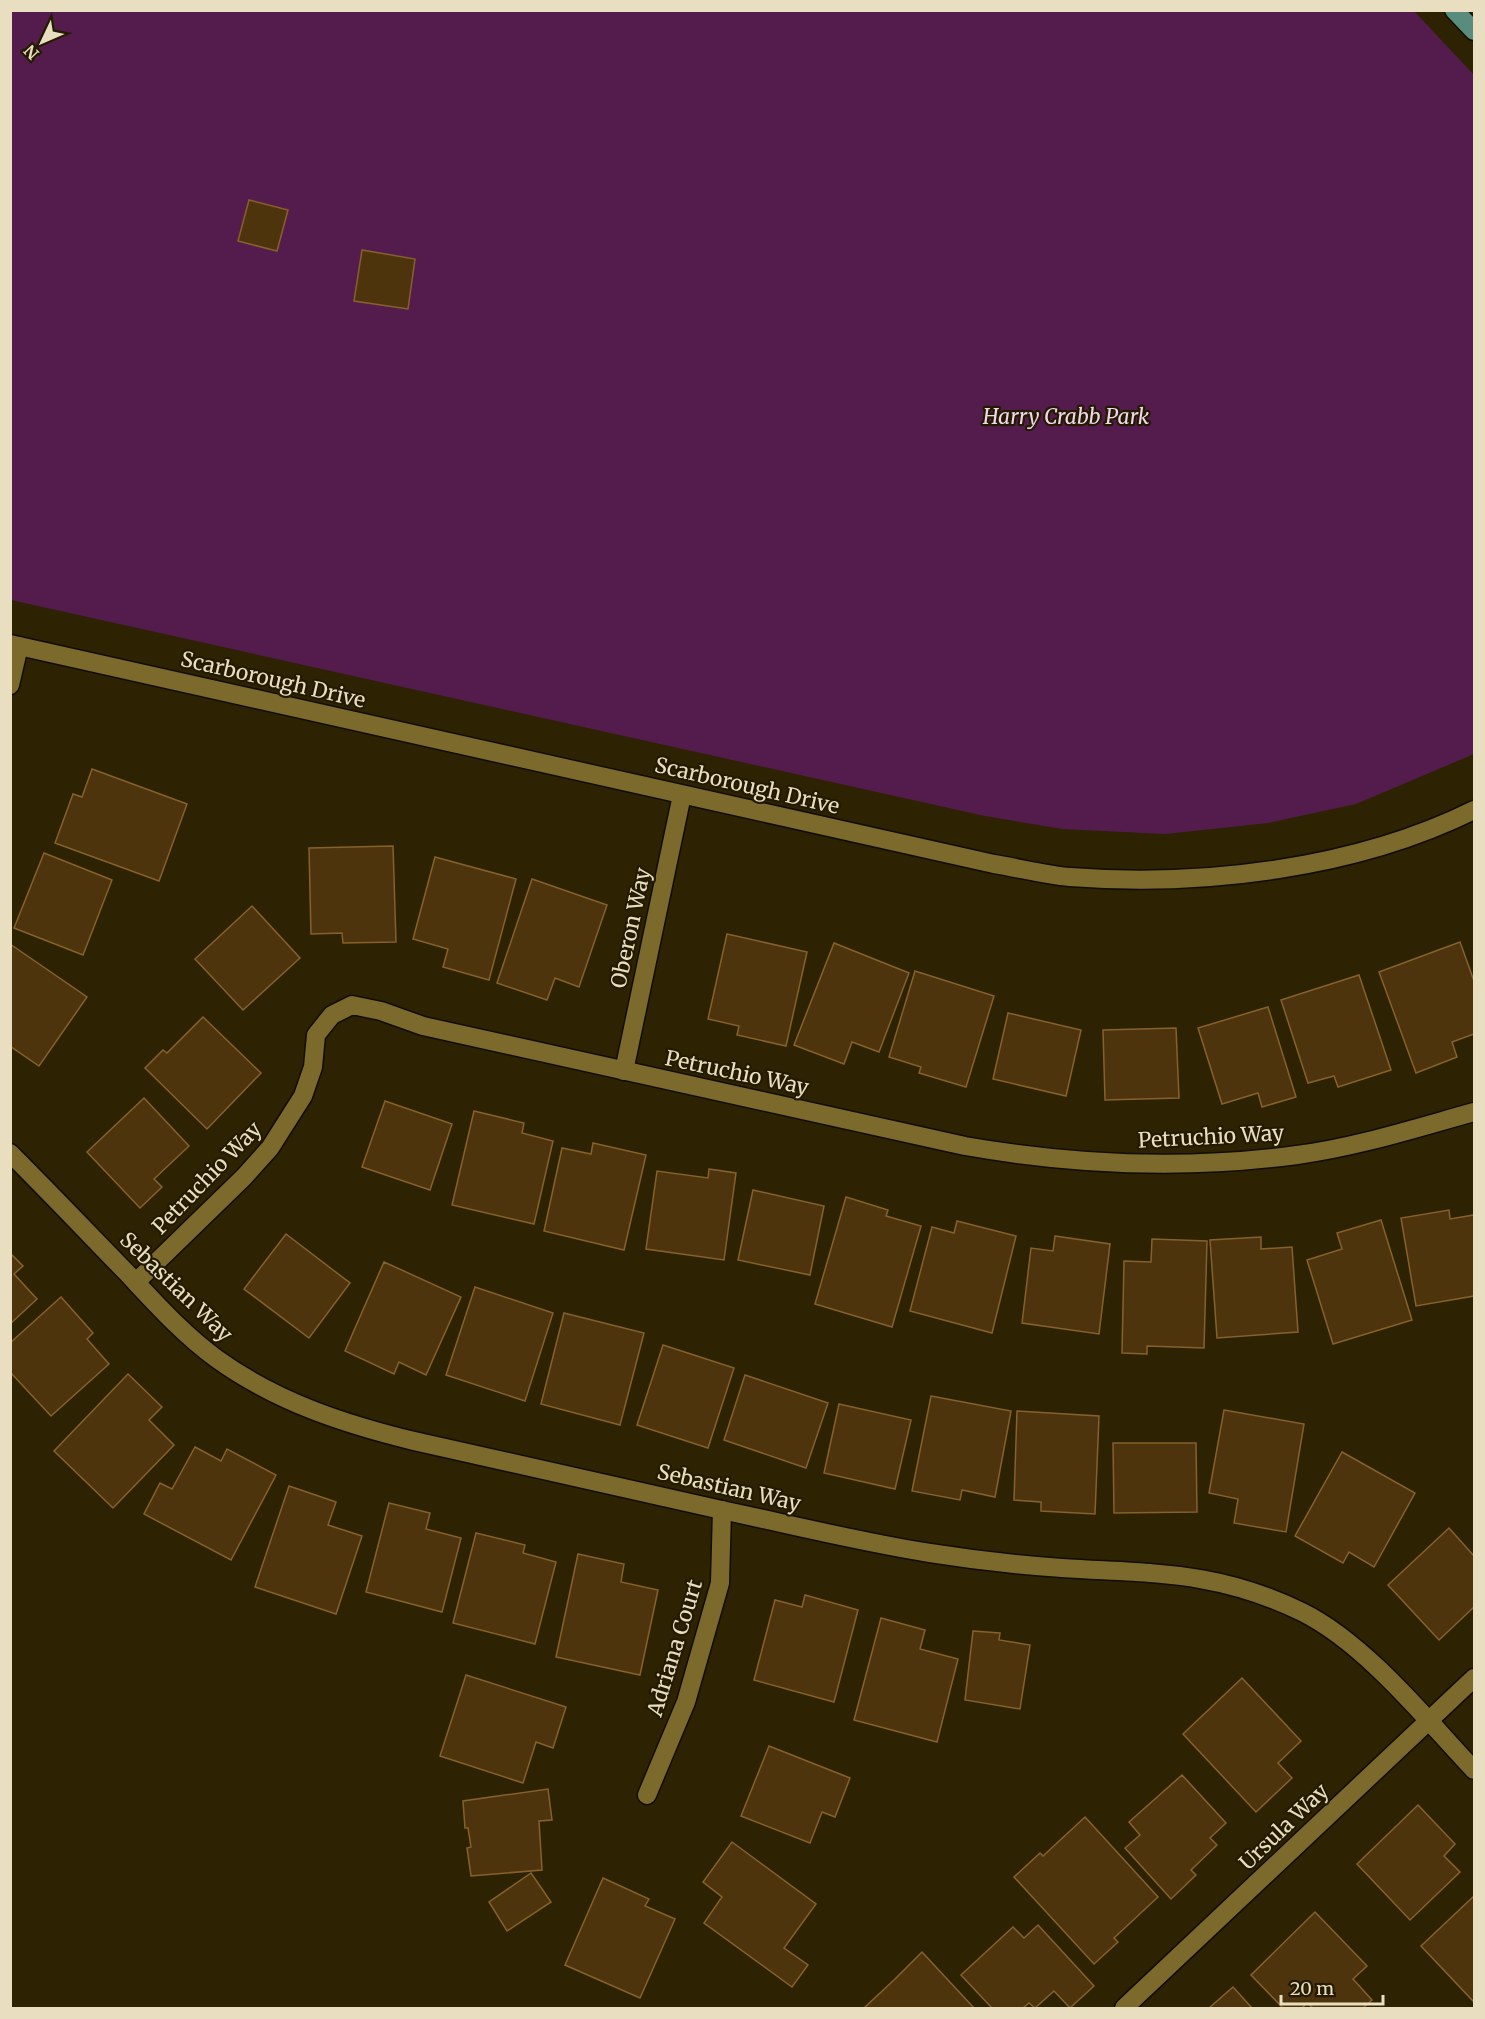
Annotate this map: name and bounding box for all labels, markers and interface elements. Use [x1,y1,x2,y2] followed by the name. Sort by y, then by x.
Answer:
[12,12,72,72] north arrow
[19,41,43,64] text: N
[982,403,1150,430] park label: Harry Crabb Park
[178,645,368,714] street label: Scarborough Drive
[652,751,842,820] street label: Scarborough Drive
[605,864,657,991] street label: Oberon Way
[663,1044,812,1101] street label: Petruchio Way
[146,1115,268,1240] street label: Petruchio Way
[1137,1119,1285,1154] street label: Petruchio Way
[114,1226,239,1348] street label: Sebastian Way
[655,1458,804,1517] street label: Sebastian Way
[641,1576,708,1720] street label: Adriana Court
[1233,1777,1334,1876] street label: Ursula Way
[1281,1968,1383,2006] scale bar
[1290,1977,1334,2000] text: 20 m

